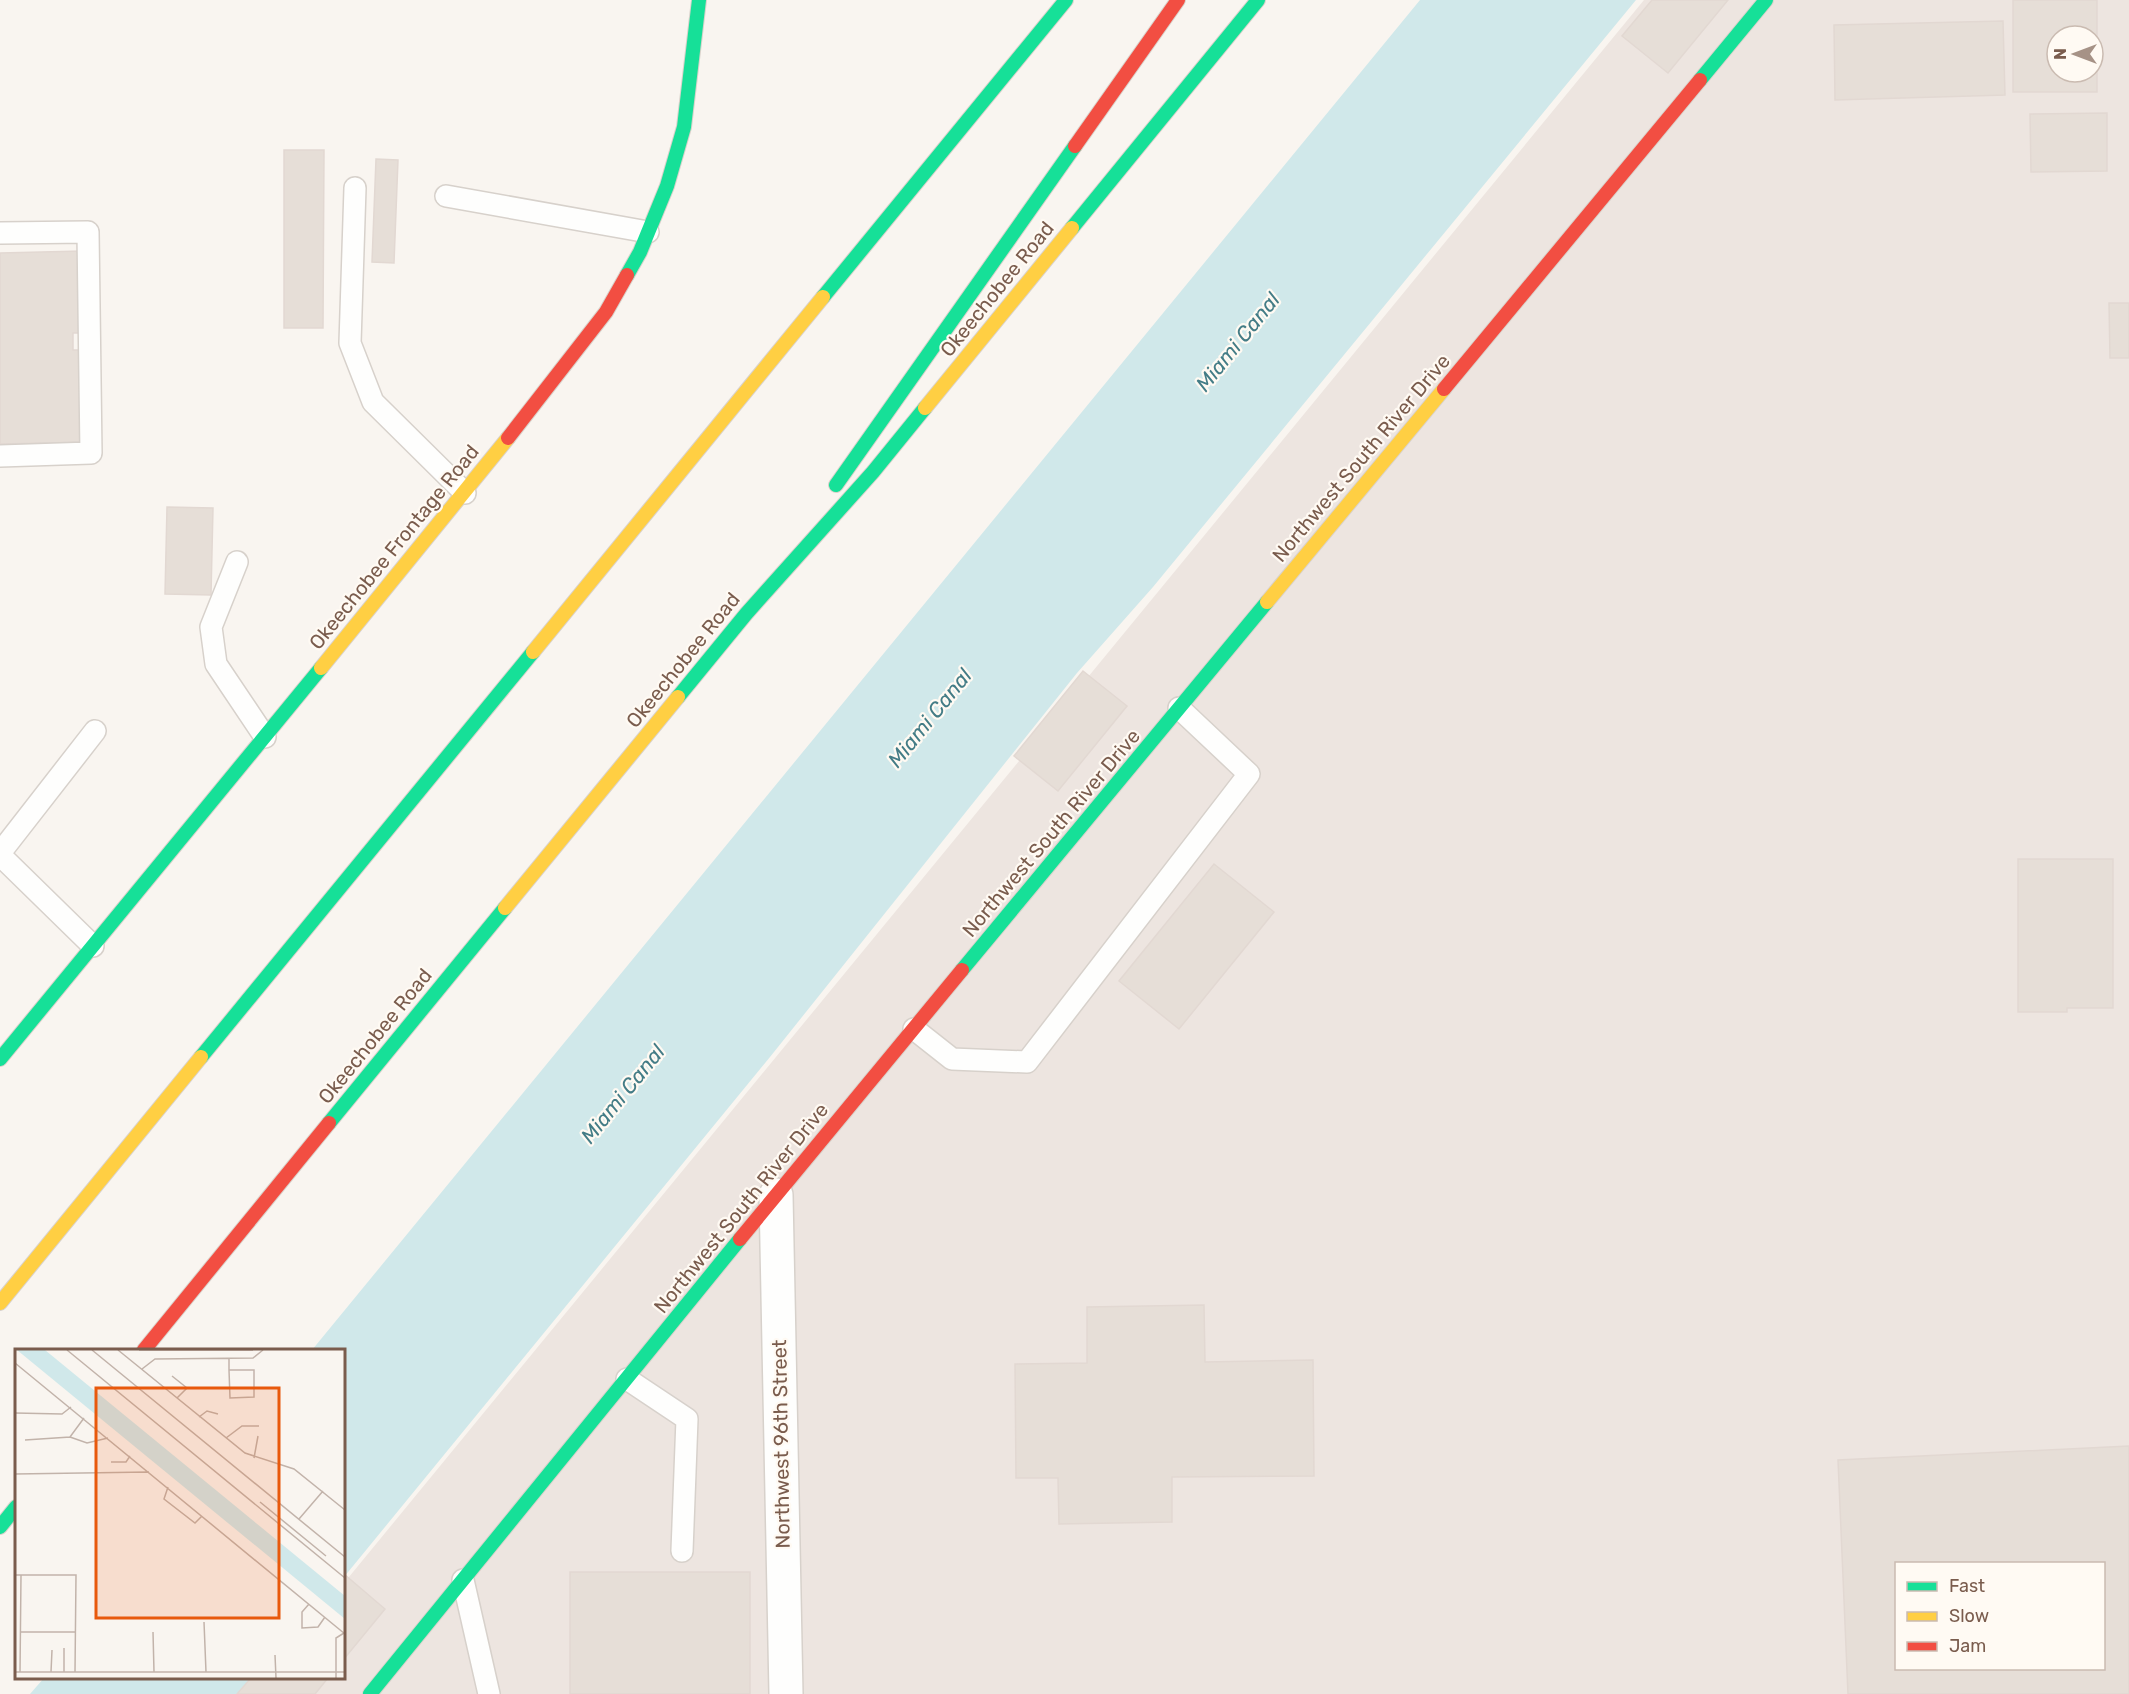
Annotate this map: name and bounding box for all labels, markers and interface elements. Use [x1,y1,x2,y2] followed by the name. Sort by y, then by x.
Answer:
[2045,24,2105,84] north arrow
[2051,48,2070,60] text: N
[935,217,1059,361] street label: Okeechobee Road
[1190,287,1286,396] water label: Miami Canal
[1267,349,1455,567] street label: Northwest South River Drive
[304,440,484,654] street label: Okeechobee Frontage Road
[621,588,745,732] street label: Okeechobee Road
[882,663,978,772] water label: Miami Canal
[957,724,1145,942] street label: Northwest South River Drive
[313,964,437,1108] street label: Okeechobee Road
[575,1039,671,1148] water label: Miami Canal
[649,1098,833,1318] street label: Northwest South River Drive
[767,1339,795,1549] street label: Northwest 96th Street
[15,1349,345,1679] inset map
[1895,1562,2105,1670] legend
[1949,1575,1985,1597] text: Fast
[1949,1605,1989,1627] text: Slow
[1949,1635,1986,1657] text: Jam

